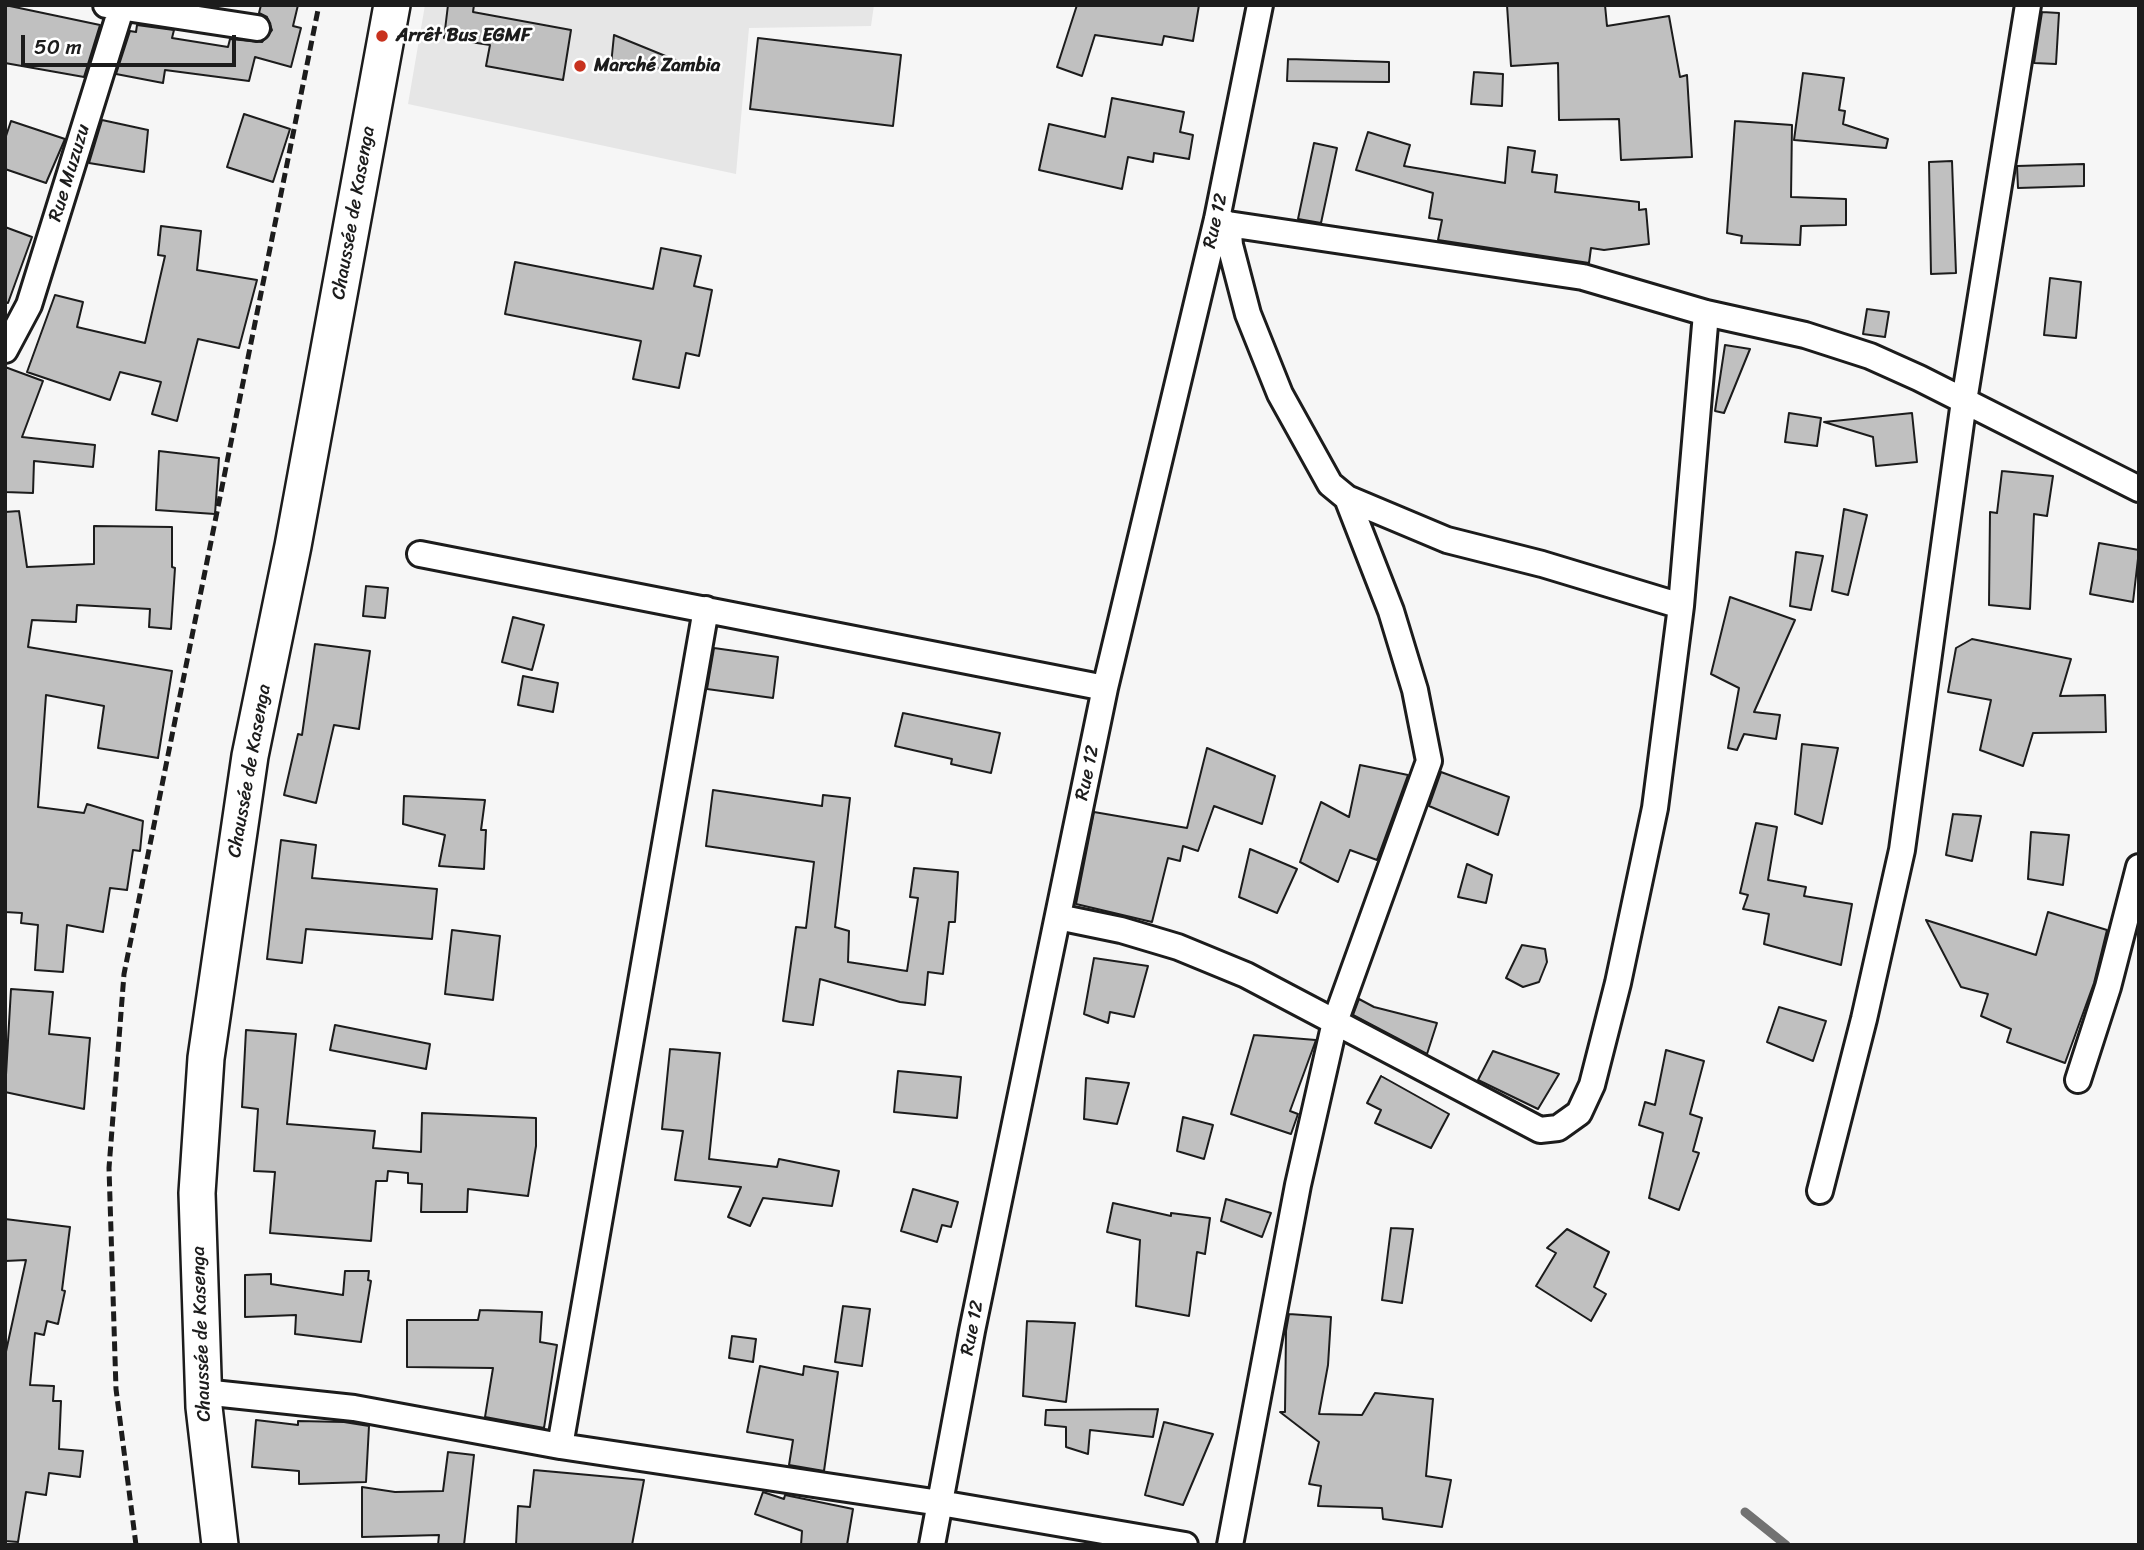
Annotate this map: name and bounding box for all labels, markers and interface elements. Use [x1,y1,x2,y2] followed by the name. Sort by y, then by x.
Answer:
[24,21,240,65] scale bar
[396,25,531,47] place label: Arrêt Bus EGMF
[34,28,82,66] text: 50 m
[374,28,390,44] marker: Arrêt Bus EGMF
[594,55,720,77] place label: Marché Zambia
[572,58,588,74] marker: Marché Zambia
[44,122,96,224] street label: Rue Muzuzu
[328,125,380,301] street label: Chaussée de Kasenga
[1199,191,1233,251] street label: Rue 12
[224,683,276,859] street label: Chaussée de Kasenga
[1071,743,1105,803] street label: Rue 12
[188,1246,216,1422] street label: Chaussée de Kasenga
[957,1299,989,1357] street label: Rue 12

